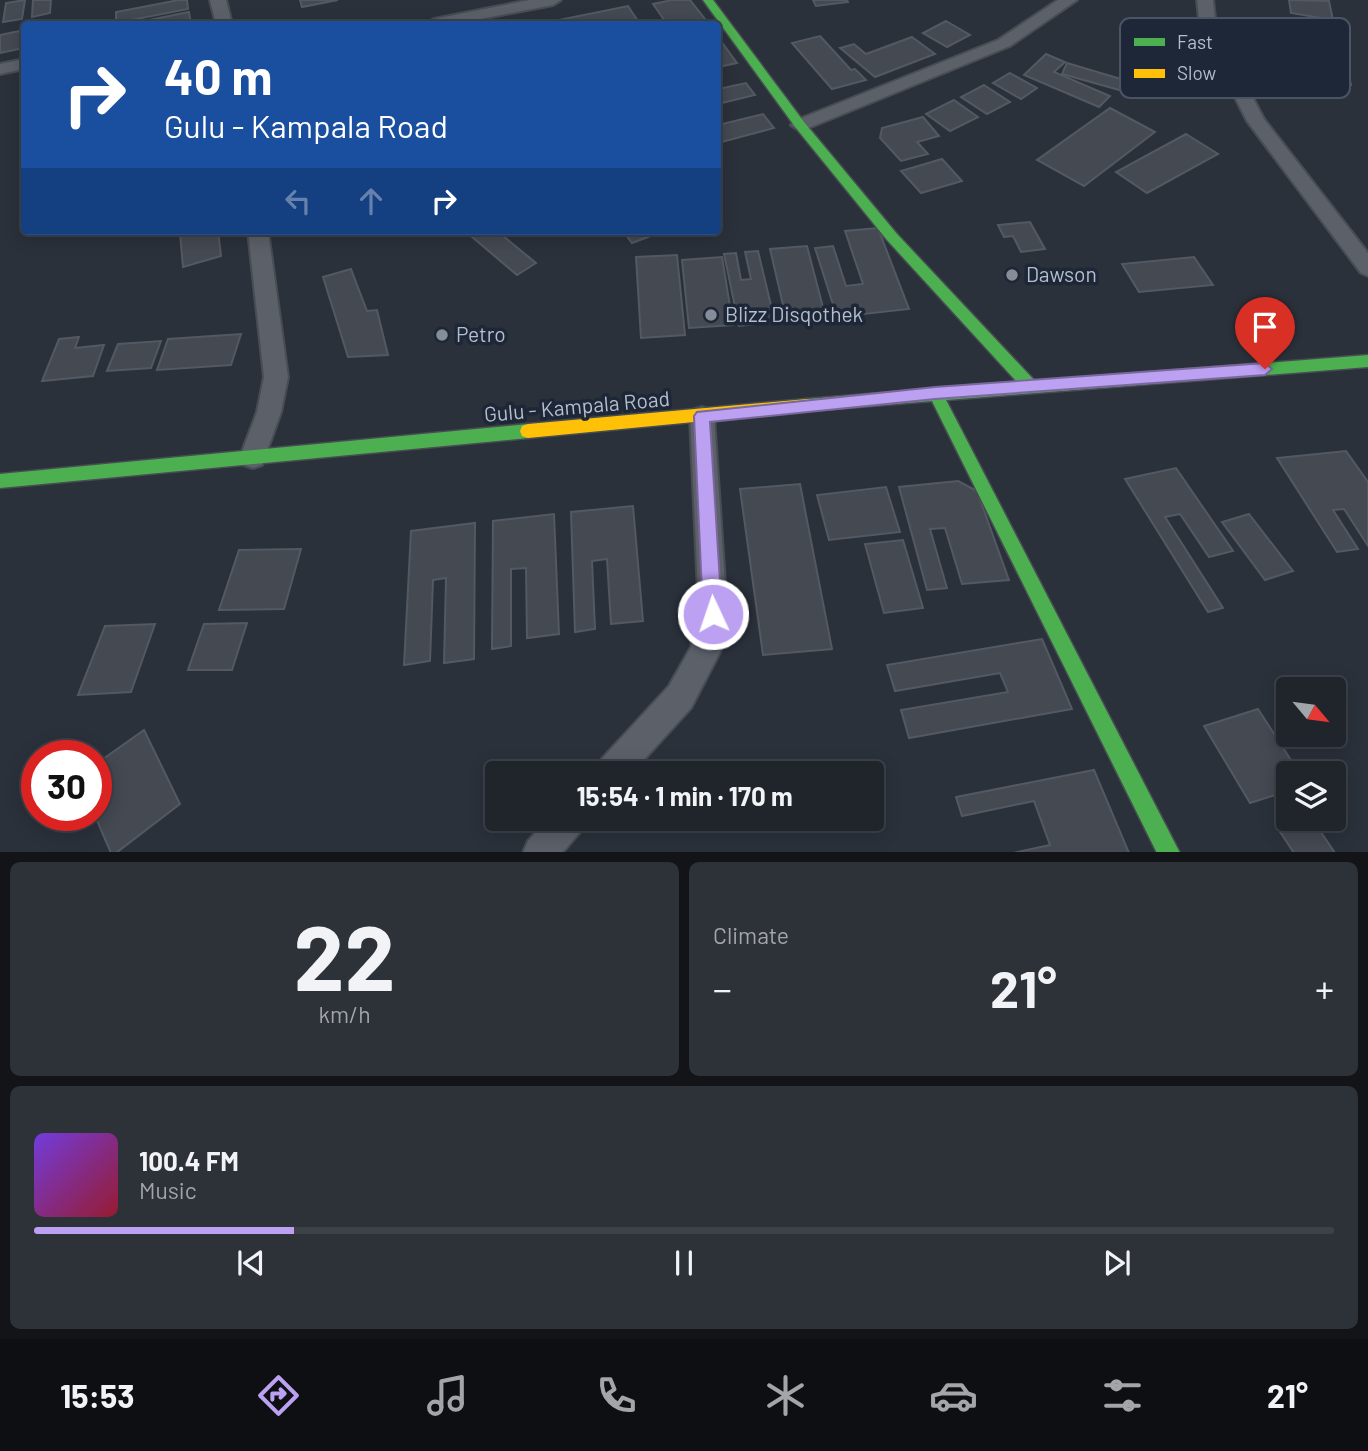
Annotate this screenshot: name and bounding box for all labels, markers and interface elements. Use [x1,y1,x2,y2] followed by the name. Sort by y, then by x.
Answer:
[1120,18,1350,98] legend
[1177,30,1213,53] text: Fast
[164,46,272,105] text: 40 m
[49,49,140,140] icon: right
[1177,61,1216,84] text: Slow
[164,106,448,144] text: Gulu - Kampala Road
[279,182,317,220] icon: left
[352,182,390,220] icon: ahead
[425,182,463,220] icon: right
[1026,261,1097,286] place label: Dawson
[1004,267,1020,283] marker: Dawson
[1235,297,1295,369] pin
[725,301,863,326] place label: Blizz Disqothek
[703,307,719,323] marker: Blizz Disqothek
[1246,308,1284,346] icon: arrive
[456,321,506,346] place label: Petro
[434,327,450,343] marker: Petro
[483,385,671,426] street label: Gulu - Kampala Road
[676,577,750,651] position arrow
[1276,677,1346,747] north arrow
[1276,677,1346,831] map controls
[21,740,112,831] speed limit sign: 30
[1276,761,1346,831] button: layers
[576,780,793,811] text: 15:54 · 1 min · 170 m
[294,900,395,1009] text: 22
[713,921,789,949] text: Climate
[990,956,1057,1018] text: 21°
[713,965,732,1011] text: −
[1315,965,1334,1011] text: +
[318,1000,371,1028] text: km/h
[139,1145,239,1176] text: 100.4 FM
[139,1176,197,1204] text: Music
[232,1244,270,1282] icon: previous
[665,1244,703,1282] icon: pause
[1098,1244,1136,1282] icon: next
[254,1371,303,1420] icon: directions
[423,1371,472,1420] icon: music
[592,1371,641,1420] icon: phone
[761,1371,810,1420] icon: climate
[929,1371,978,1420] icon: car
[1098,1371,1147,1420] icon: filters
[60,1376,135,1414] text: 15:53
[1267,1376,1308,1414] text: 21°

